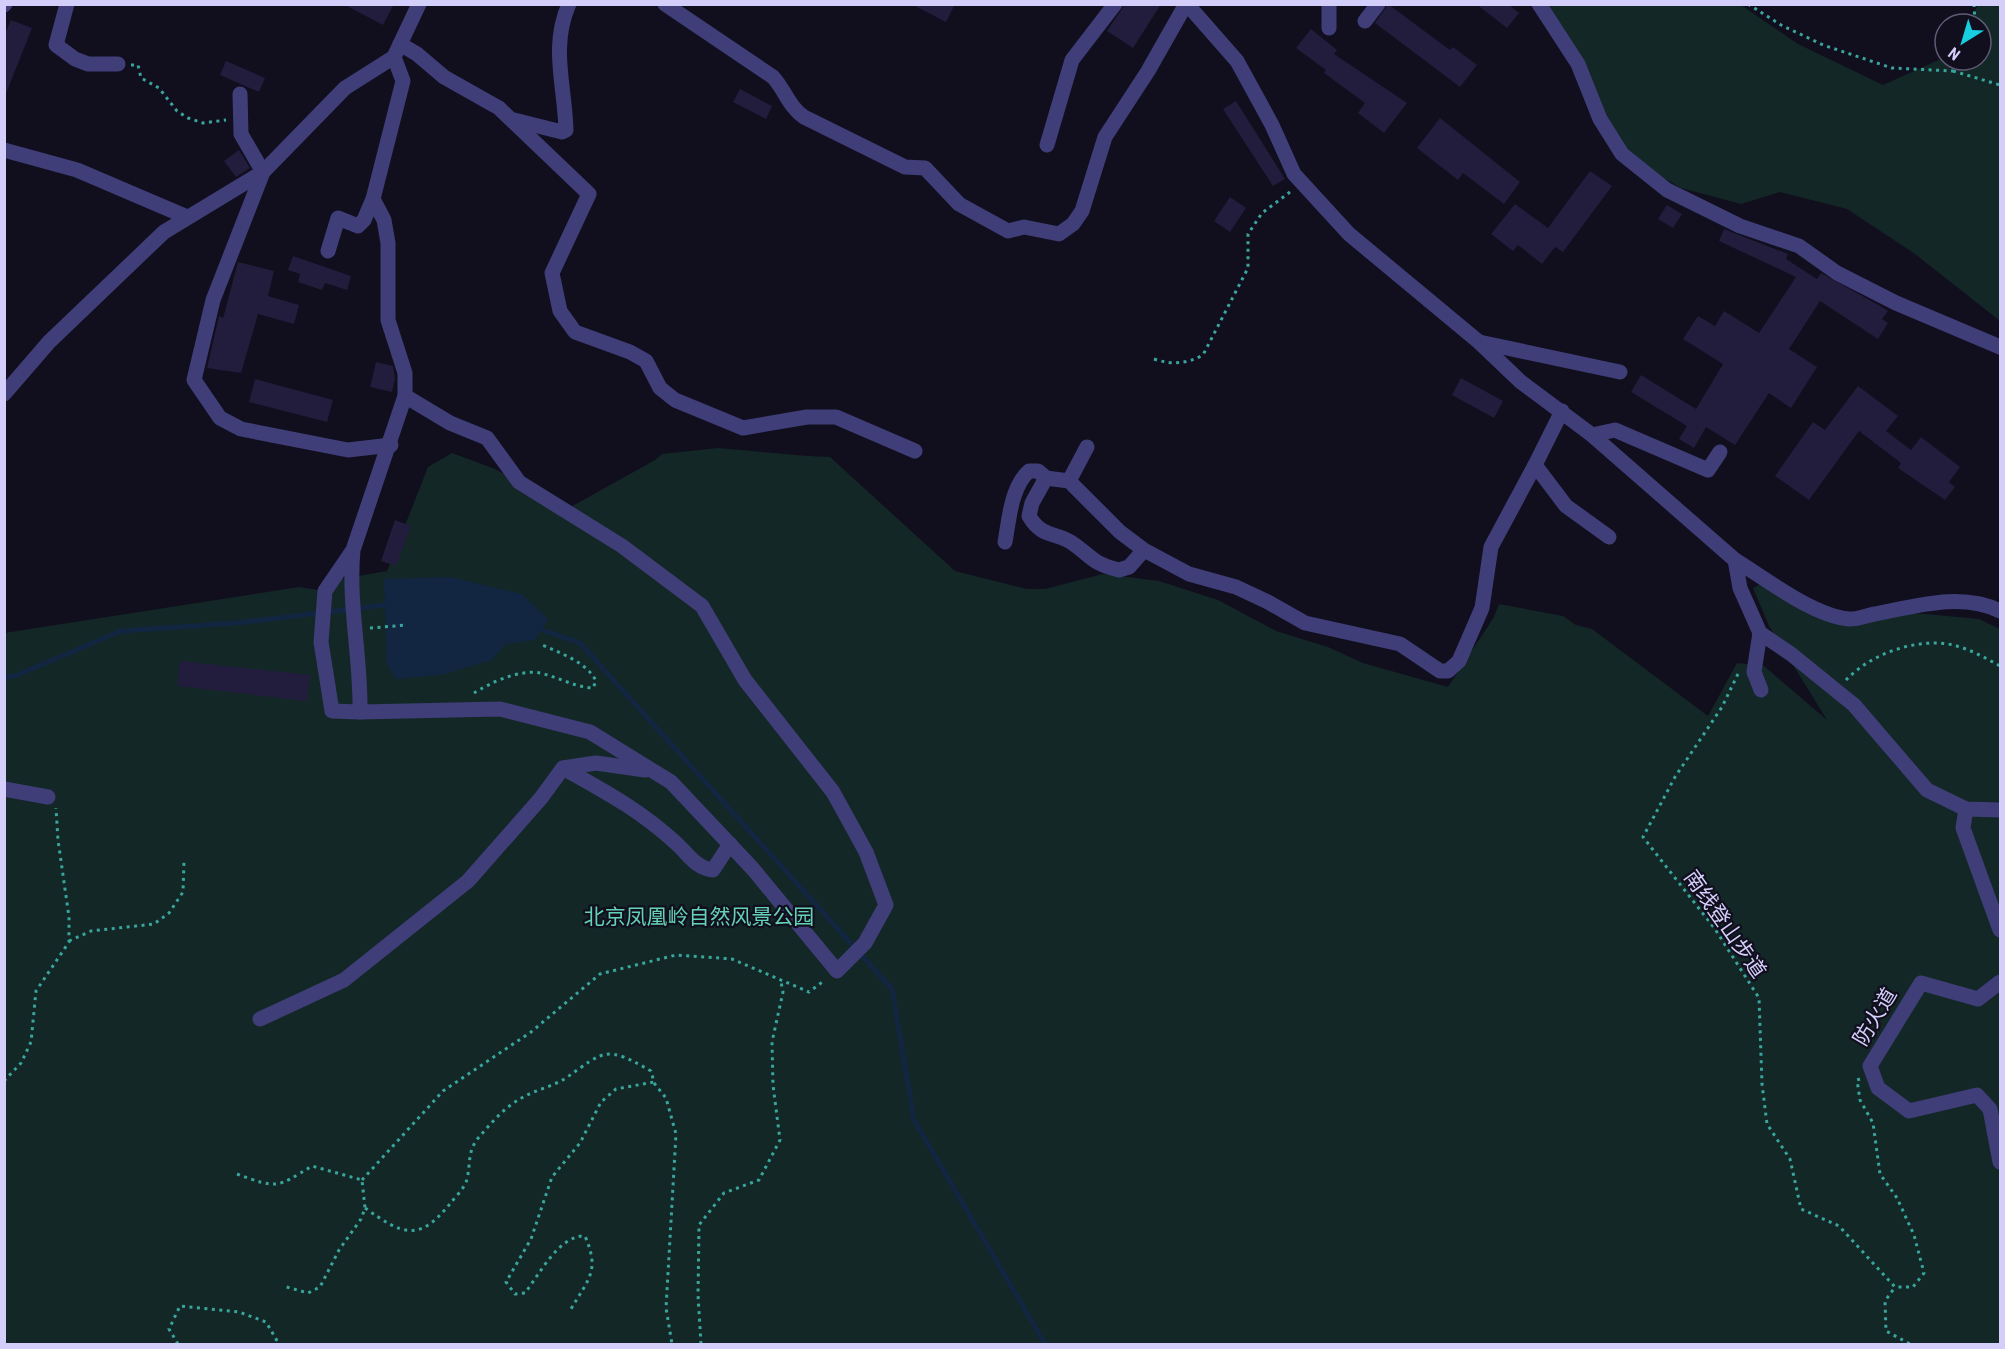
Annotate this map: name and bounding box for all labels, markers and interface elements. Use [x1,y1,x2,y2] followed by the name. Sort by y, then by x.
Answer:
[1933,12,1993,72] north arrow
[1945,43,1964,64] text: N
[1679,866,1771,982] street label: 南线登山步道
[584,905,815,929] park label: 北京凤凰岭自然风景公园
[1848,984,1902,1050] street label: 防火道

